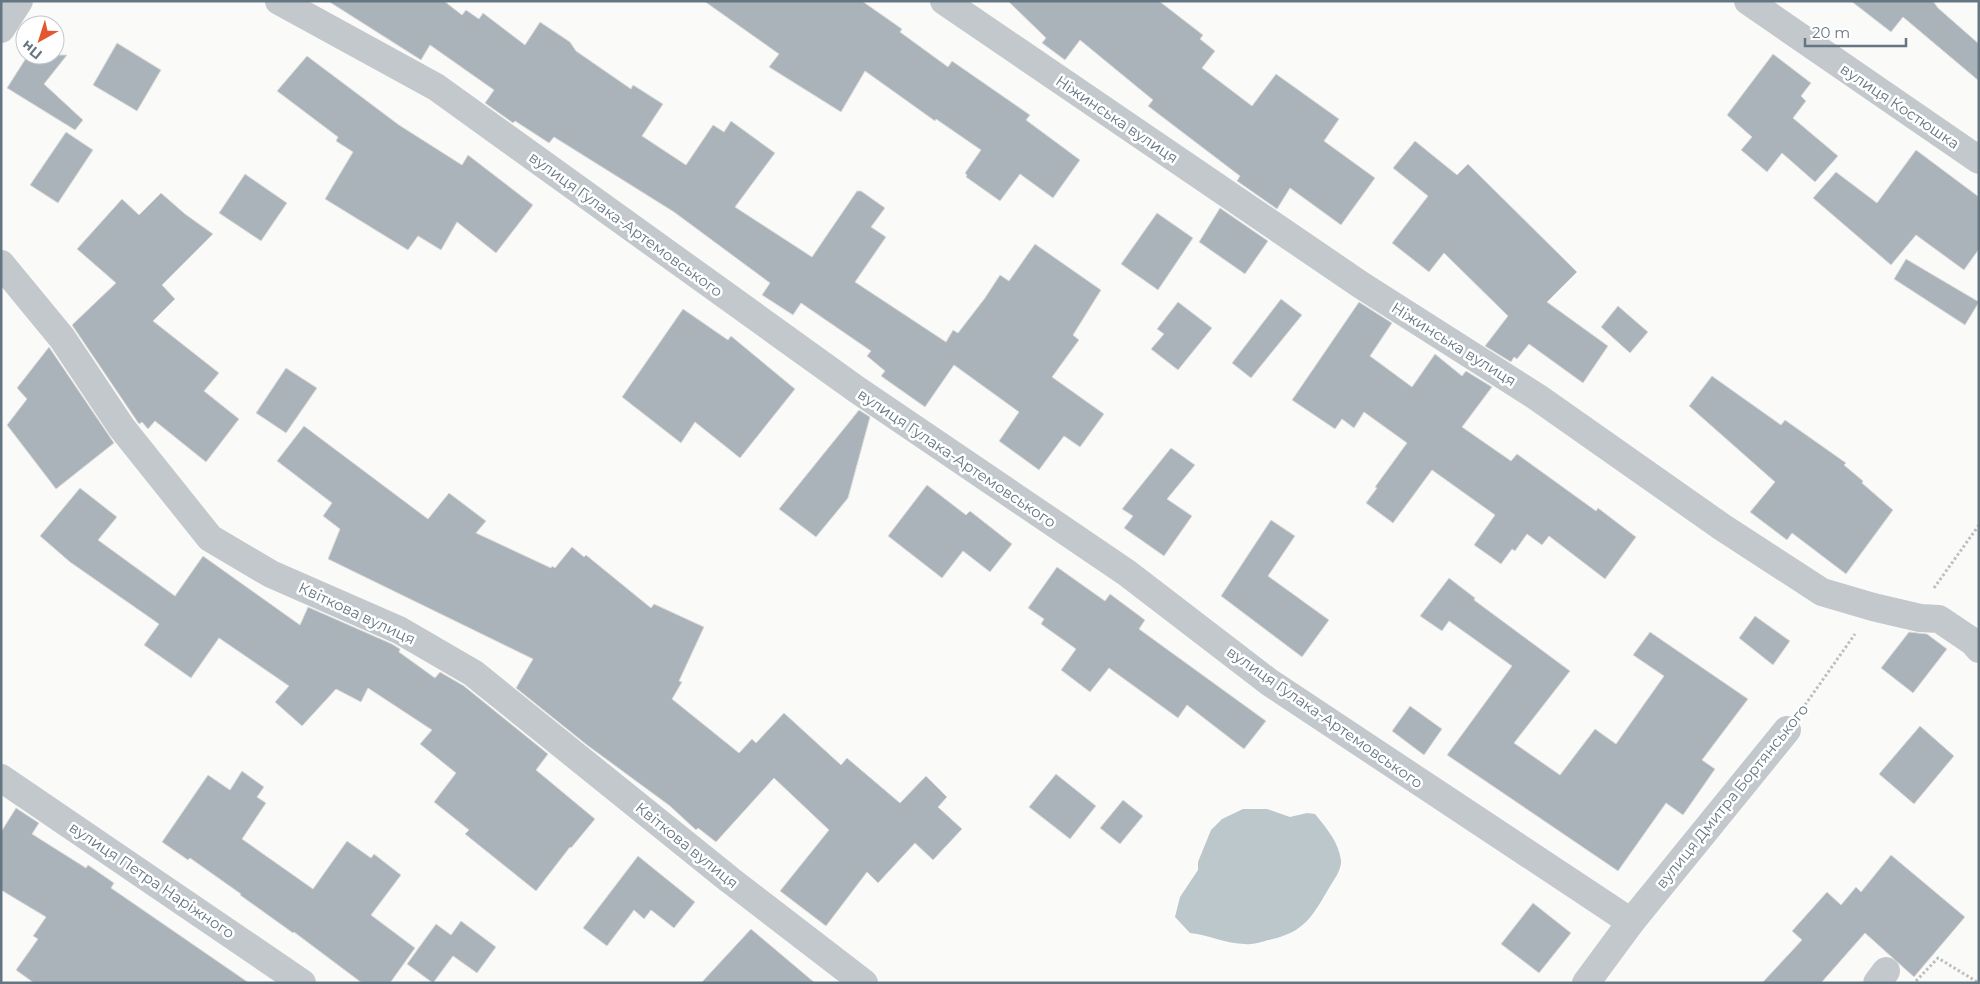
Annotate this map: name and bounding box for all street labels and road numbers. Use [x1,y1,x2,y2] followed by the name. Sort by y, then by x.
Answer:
[1837,59,1963,153] street label: вулиця Костюшка
[1052,71,1182,167] street label: Ніжинська вулиця
[525,147,727,301] street label: вулиця Гулака-Артемовського
[1388,298,1520,390] street label: Ніжинська вулиця
[854,384,1060,532] street label: вулиця Гулака-Артемовського
[296,578,418,648] street label: Квіткова вулиця
[1223,642,1427,792] street label: вулиця Гулака-Артемовського
[1652,700,1812,892] street label: вулиця Дмитра Бортянського
[632,798,742,892] street label: Квіткова вулиця
[66,818,238,942] street label: вулиця Петра Наріжного

